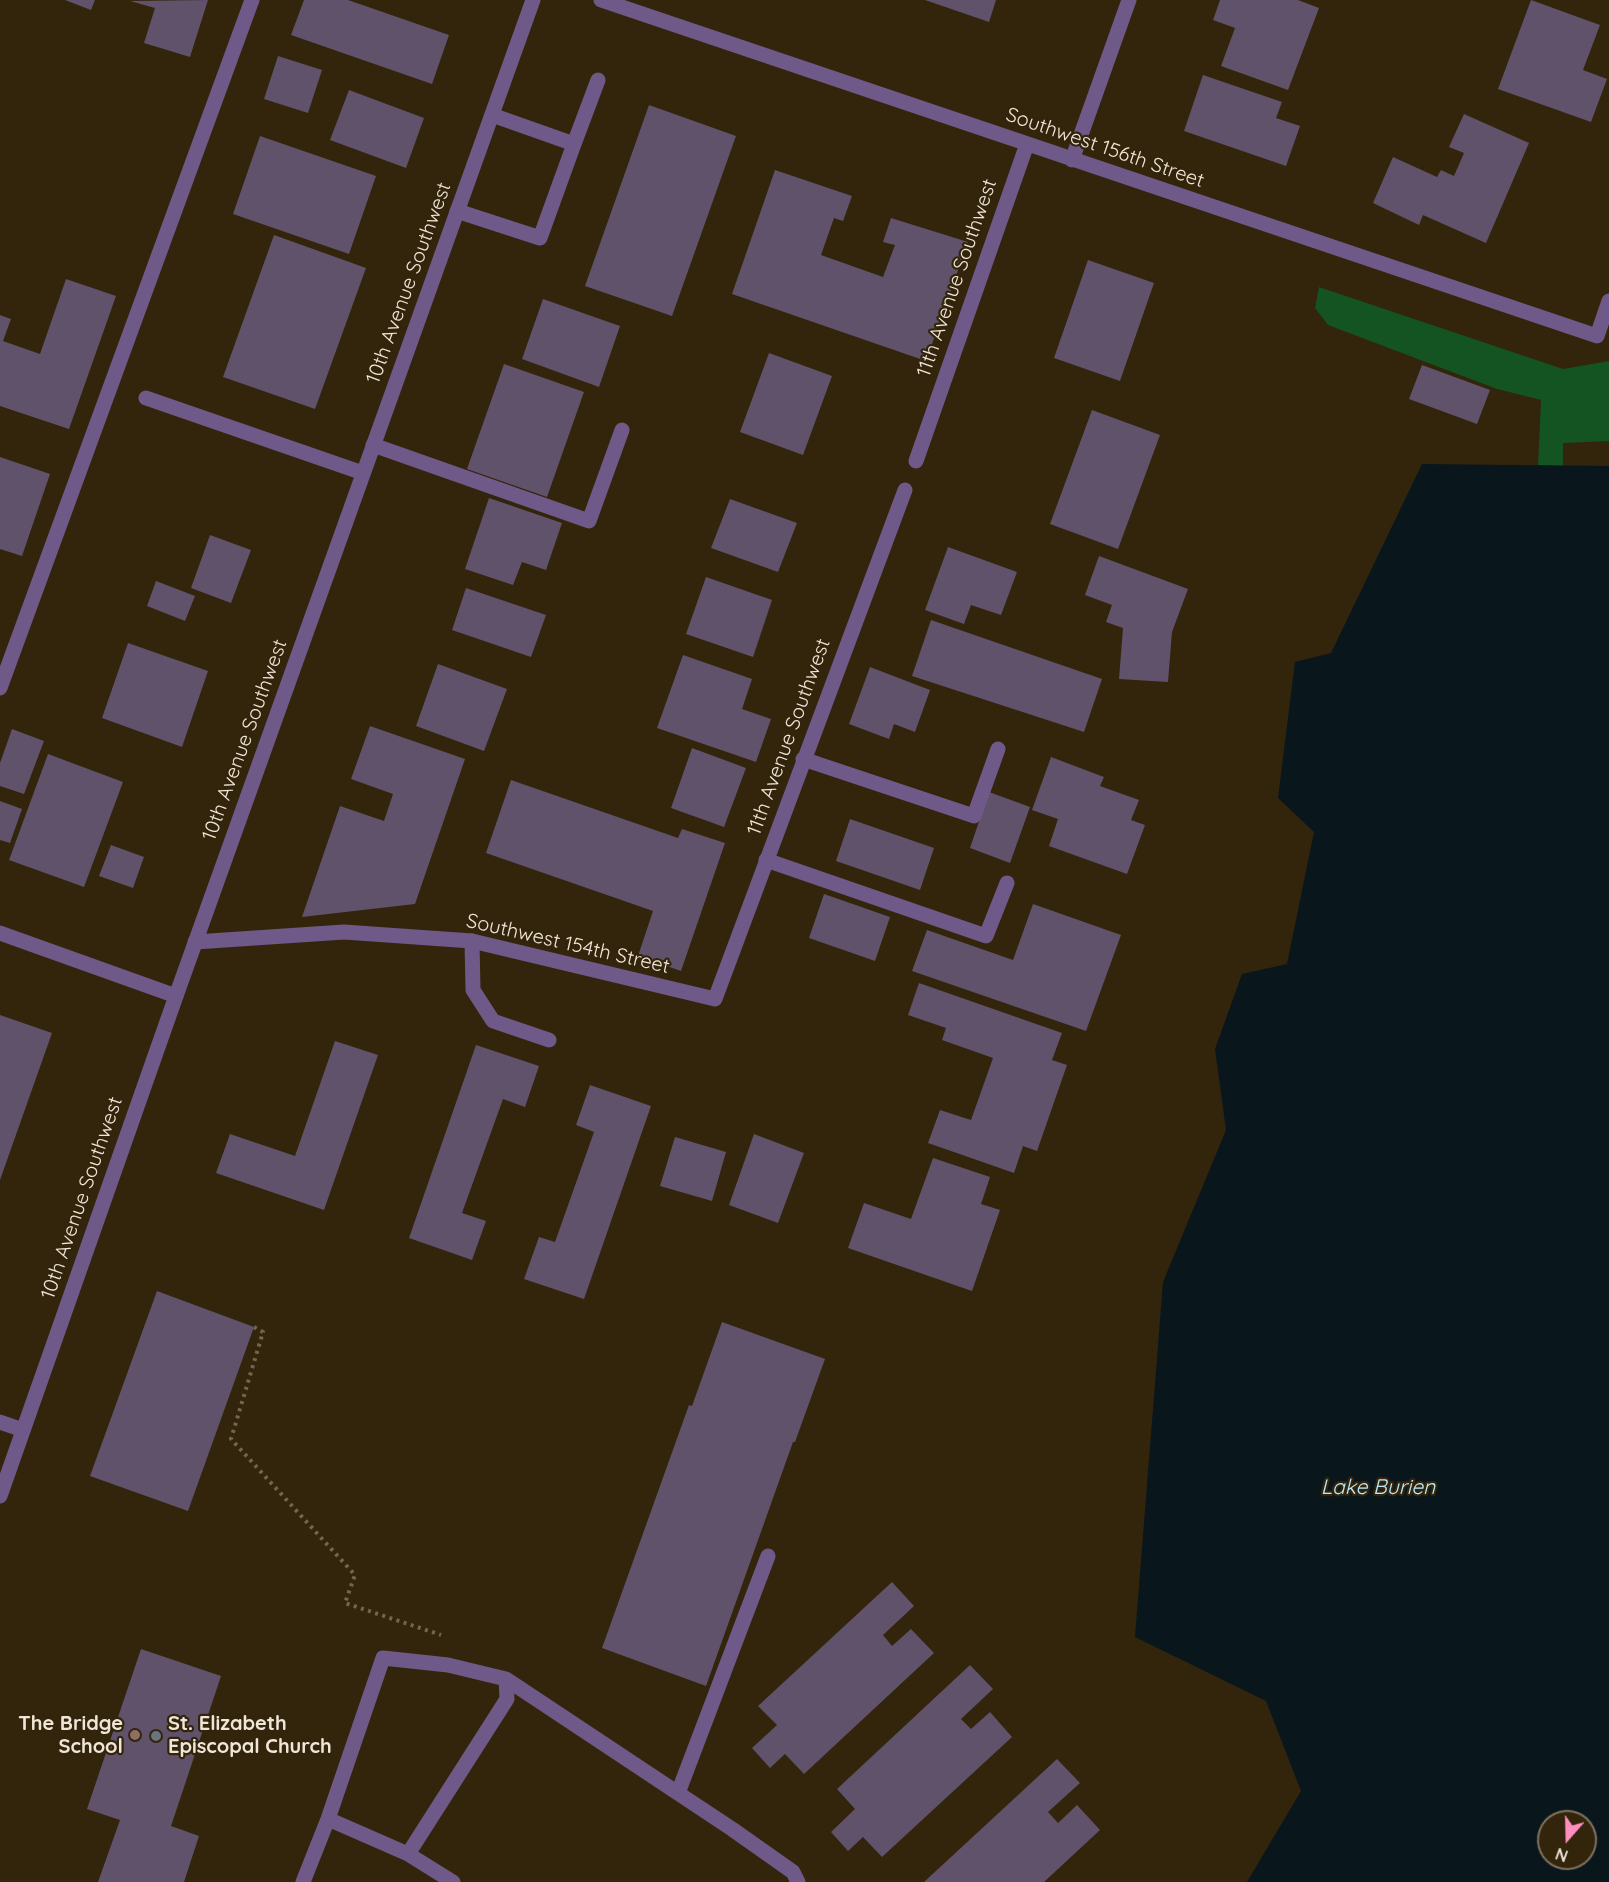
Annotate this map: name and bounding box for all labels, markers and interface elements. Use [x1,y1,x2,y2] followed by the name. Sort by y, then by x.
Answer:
[1003,103,1207,193] street label: Southwest 156th Street
[912,176,1002,380] street label: 11th Avenue Southwest
[361,179,457,387] street label: 10th Avenue Southwest
[742,635,836,839] street label: 11th Avenue Southwest
[197,636,293,844] street label: 10th Avenue Southwest
[464,909,672,979] street label: Southwest 154th Street
[36,1094,128,1302] street label: 10th Avenue Southwest
[1321,1475,1435,1501] water label: Lake Burien
[18,1712,123,1759] place label: The Bridge School
[168,1712,332,1759] place label: St. Elizabeth Episcopal Church
[128,1728,142,1742] marker: The Bridge School
[149,1729,163,1743] marker: St. Elizabeth Episcopal Church
[1537,1810,1597,1870] north arrow
[1553,1844,1570,1866] text: N

